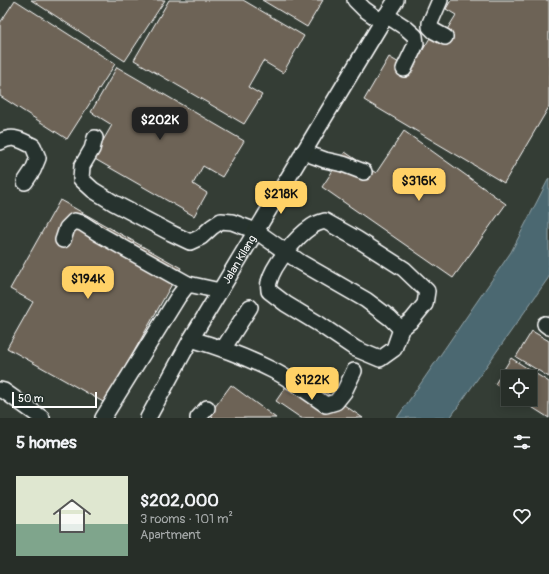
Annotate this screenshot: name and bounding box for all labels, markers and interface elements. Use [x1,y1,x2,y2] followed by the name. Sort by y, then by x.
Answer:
[132,107,188,141] pin: $202K
[141,112,179,128] text: $202K
[391,168,447,202] pin: $316K
[402,173,436,189] text: $316K
[253,181,309,215] pin: $218K
[264,186,298,202] text: $218K
[220,233,259,286] street label: Jalan Kilang
[60,266,116,300] pin: $194K
[71,271,105,287] text: $194K
[284,367,340,401] pin: $122K
[501,370,537,406] map controls
[501,370,537,406] button: locate
[295,372,329,388] text: $122K
[12,390,97,409] scale bar
[18,392,44,405] text: 50 m
[511,431,533,453] icon: filters
[16,432,77,453] text: 5 homes
[140,490,219,511] text: $202,000
[48,492,96,540] icon: home
[511,505,533,527] icon: heart
[140,511,233,527] text: 3 rooms · 101 m²
[140,527,201,543] text: Apartment

